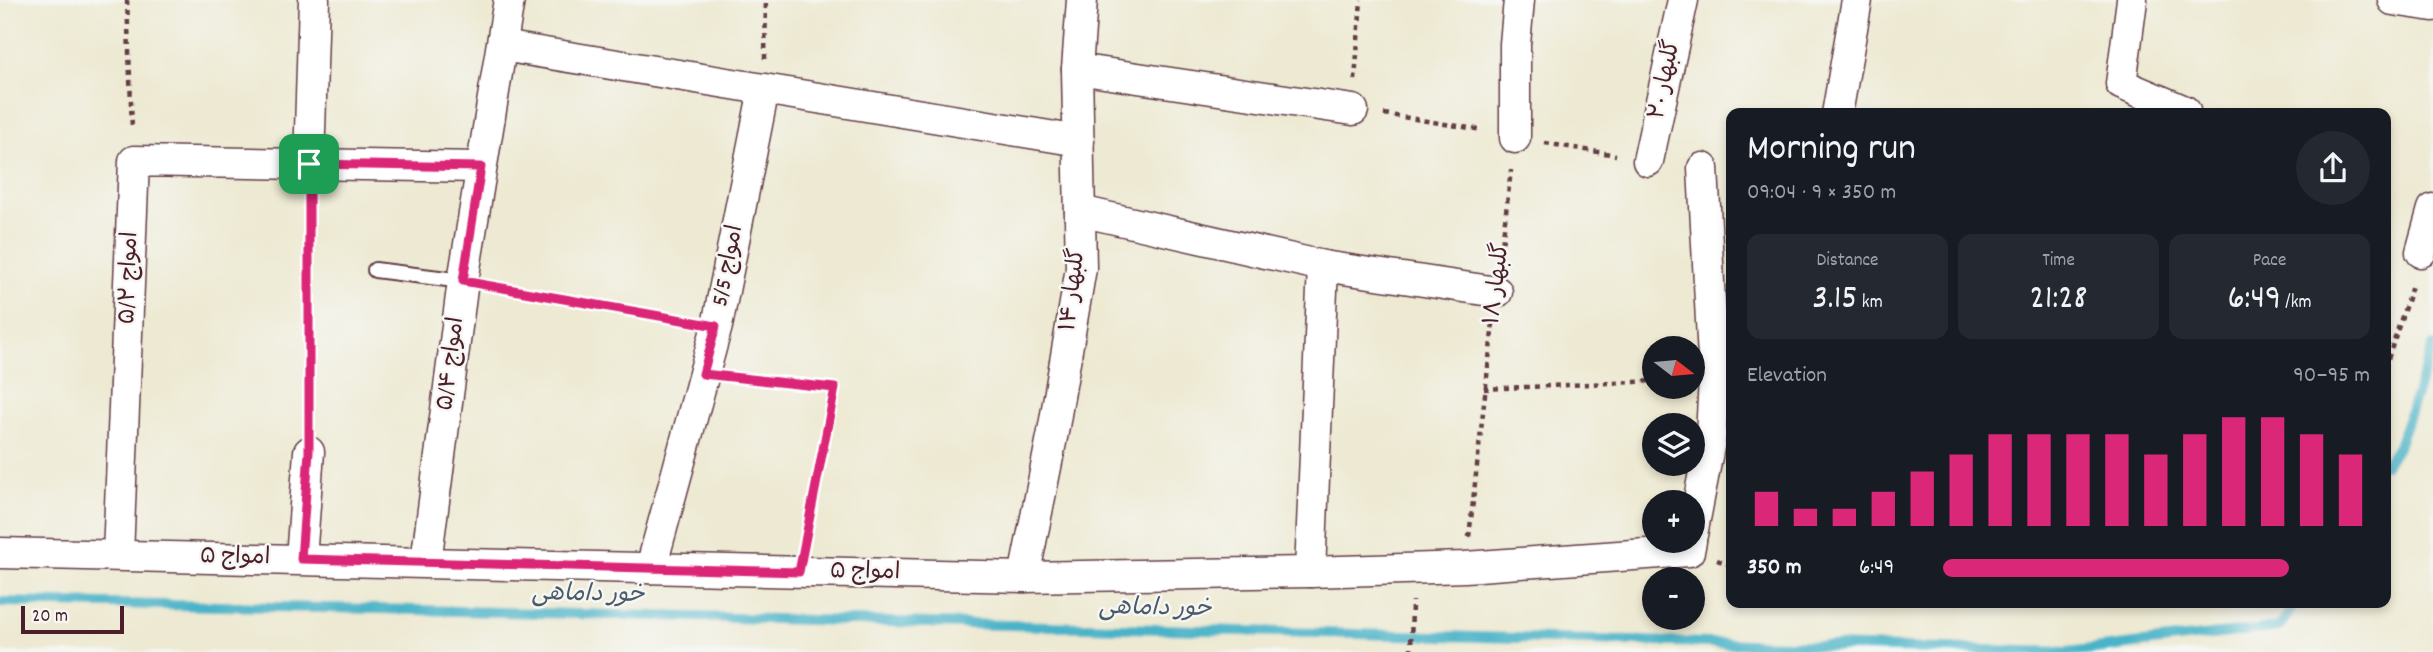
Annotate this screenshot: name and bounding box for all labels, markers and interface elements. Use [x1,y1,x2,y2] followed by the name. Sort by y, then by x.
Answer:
[1641,37,1691,123] street label: گلبهار ۲۰
[1747,123,1916,178] text: Morning run
[2296,131,2370,205] button: share
[279,134,339,194] pin
[290,145,328,183] icon: arrive
[1747,177,1896,210] text: 09:04 · 9 × 350 m
[705,222,753,310] street label: امواج 5/5
[112,231,148,325] street label: امواج ۵/۲
[1477,241,1519,327] street label: گلبهار ۱۸
[1053,247,1095,333] street label: گلبهار ۱۴
[1817,248,1878,275] text: Distance
[2042,248,2075,275] text: Time
[2253,248,2286,275] text: Pace
[1812,275,1858,325] text: 3.15
[2029,275,2088,325] text: 21:28
[2227,275,2281,325] text: 6:49
[1858,290,1883,317] text: km
[2281,290,2312,317] text: /km
[430,315,474,413] street label: امواج ۵/۴
[1642,336,1704,399] north arrow
[1642,336,1705,630] map controls
[1747,360,1827,393] text: Elevation
[2293,360,2370,393] text: 90–95 m
[1642,413,1705,476] button: layers
[1642,490,1705,553] button: +
[199,541,271,575] street label: امواج ۵
[1747,552,1801,585] text: 350 m
[1859,552,1894,585] text: 6:49
[829,556,901,590] street label: امواج ۵
[1642,567,1705,630] button: −
[531,577,645,613] water label: خور داماهی
[1098,591,1212,627] water label: خور داماهی
[21,603,124,635] scale bar
[32,604,68,631] text: 20 m

